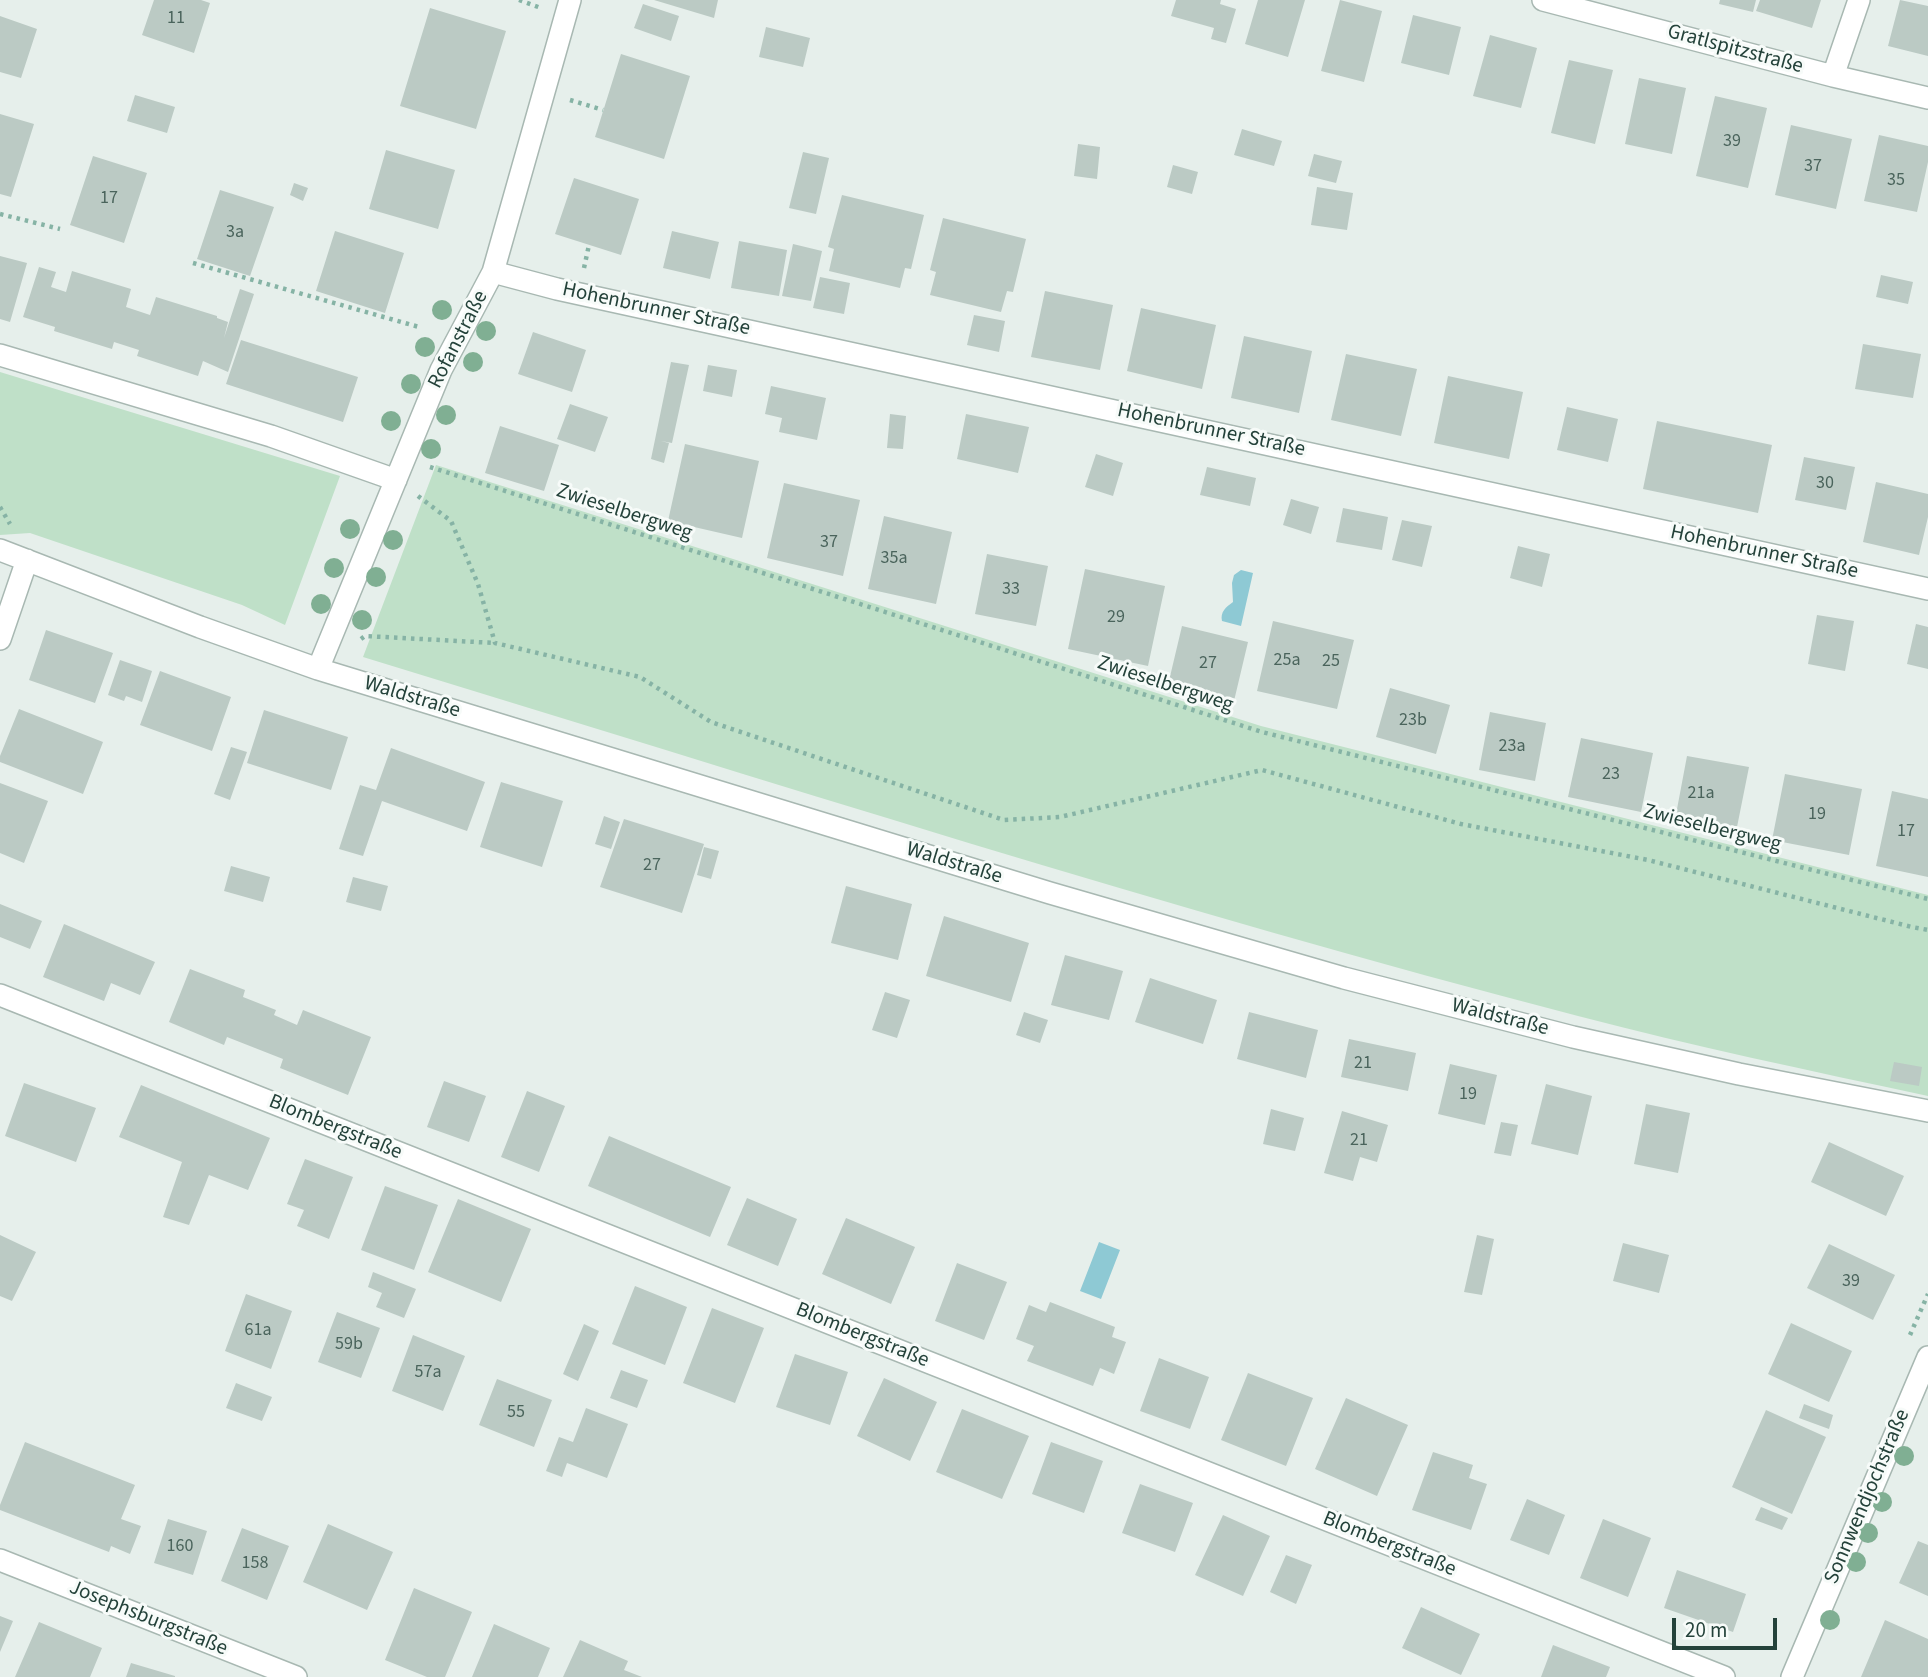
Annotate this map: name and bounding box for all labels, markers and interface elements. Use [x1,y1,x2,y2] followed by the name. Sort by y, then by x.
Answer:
[167,8,185,30] house number: 11
[1664,20,1806,80] street label: Gratlspitzstraße
[1723,131,1741,153] house number: 39
[1804,156,1822,178] house number: 37
[1887,170,1905,192] house number: 35
[100,188,118,210] house number: 17
[226,222,244,244] house number: 3a
[560,278,752,342] street label: Hohenbrunner Straße
[424,287,494,393] street label: Rofanstraße
[1115,399,1307,463] street label: Hohenbrunner Straße
[1816,473,1834,495] house number: 30
[553,479,695,547] street label: Zwieselbergweg
[1668,521,1860,585] street label: Hohenbrunner Straße
[820,532,838,554] house number: 37
[881,548,907,570] house number: 35a
[1002,579,1020,601] house number: 33
[1107,607,1125,629] house number: 29
[1274,650,1300,672] house number: 25a
[1094,651,1236,719] street label: Zwieselbergweg
[1322,651,1340,673] house number: 25
[1199,653,1217,675] house number: 27
[361,671,463,725] street label: Waldstraße
[1399,710,1427,732] house number: 23b
[1499,736,1525,758] house number: 23a
[1602,764,1620,786] house number: 23
[1688,783,1714,805] house number: 21a
[1640,800,1784,858] street label: Zwieselbergweg
[1808,804,1826,826] house number: 19
[1897,821,1915,843] house number: 17
[903,837,1005,891] street label: Waldstraße
[643,855,661,877] house number: 27
[1449,994,1551,1042] street label: Waldstraße
[1354,1053,1372,1075] house number: 21
[1459,1084,1477,1106] house number: 19
[265,1090,405,1166] street label: Blombergstraße
[1350,1130,1368,1152] house number: 21
[1842,1271,1860,1293] house number: 39
[792,1298,932,1374] street label: Blombergstraße
[245,1320,271,1342] house number: 61a
[335,1334,363,1356] house number: 59b
[415,1362,441,1384] house number: 57a
[507,1402,525,1424] house number: 55
[1820,1406,1916,1588] street label: Sonnwendjochstraße
[1319,1507,1459,1583] street label: Blombergstraße
[167,1536,193,1558] house number: 160
[242,1553,268,1575] house number: 158
[65,1576,231,1662] street label: Josephsburgstraße
[1676,1604,1781,1648] scale bar
[1685,1615,1727,1645] text: 20 m

